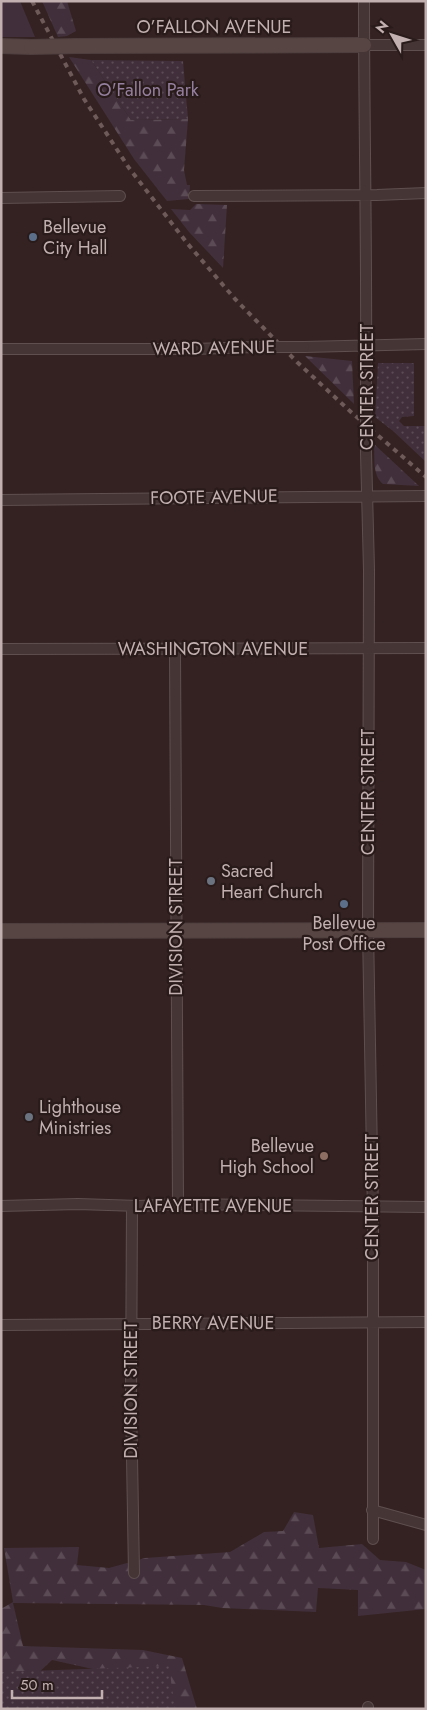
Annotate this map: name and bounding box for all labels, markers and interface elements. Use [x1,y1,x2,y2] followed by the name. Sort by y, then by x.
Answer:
[367,10,417,60] north arrow
[137,14,292,40] street label: O’FALLON AVENUE
[371,16,393,37] text: N
[97,77,199,103] park label: O'Fallon Park
[43,214,107,261] place label: Bellevue City Hall
[27,231,39,243] marker: Bellevue City Hall
[354,323,380,450] street label: CENTER STREET
[152,334,276,362] street label: WARD AVENUE
[150,483,278,511] street label: FOOTE AVENUE
[118,636,308,662] street label: WASHINGTON AVENUE
[355,728,381,855] street label: CENTER STREET
[163,858,189,996] street label: DIVISION STREET
[221,858,323,905] place label: Sacred Heart Church
[205,875,217,887] marker: Sacred Heart Church
[338,898,350,910] marker: Bellevue Post Office
[302,910,386,957] place label: Bellevue Post Office
[39,1094,121,1141] place label: Lighthouse Ministries
[23,1111,35,1123] marker: Lighthouse Ministries
[220,1133,314,1180] place label: Bellevue High School
[359,1133,385,1260] street label: CENTER STREET
[318,1150,330,1162] marker: Bellevue High School
[134,1193,292,1219] street label: LAFAYETTE AVENUE
[152,1310,274,1336] street label: BERRY AVENUE
[118,1321,144,1459] street label: DIVISION STREET
[12,1668,102,1700] scale bar
[20,1674,54,1696] text: 50 m

